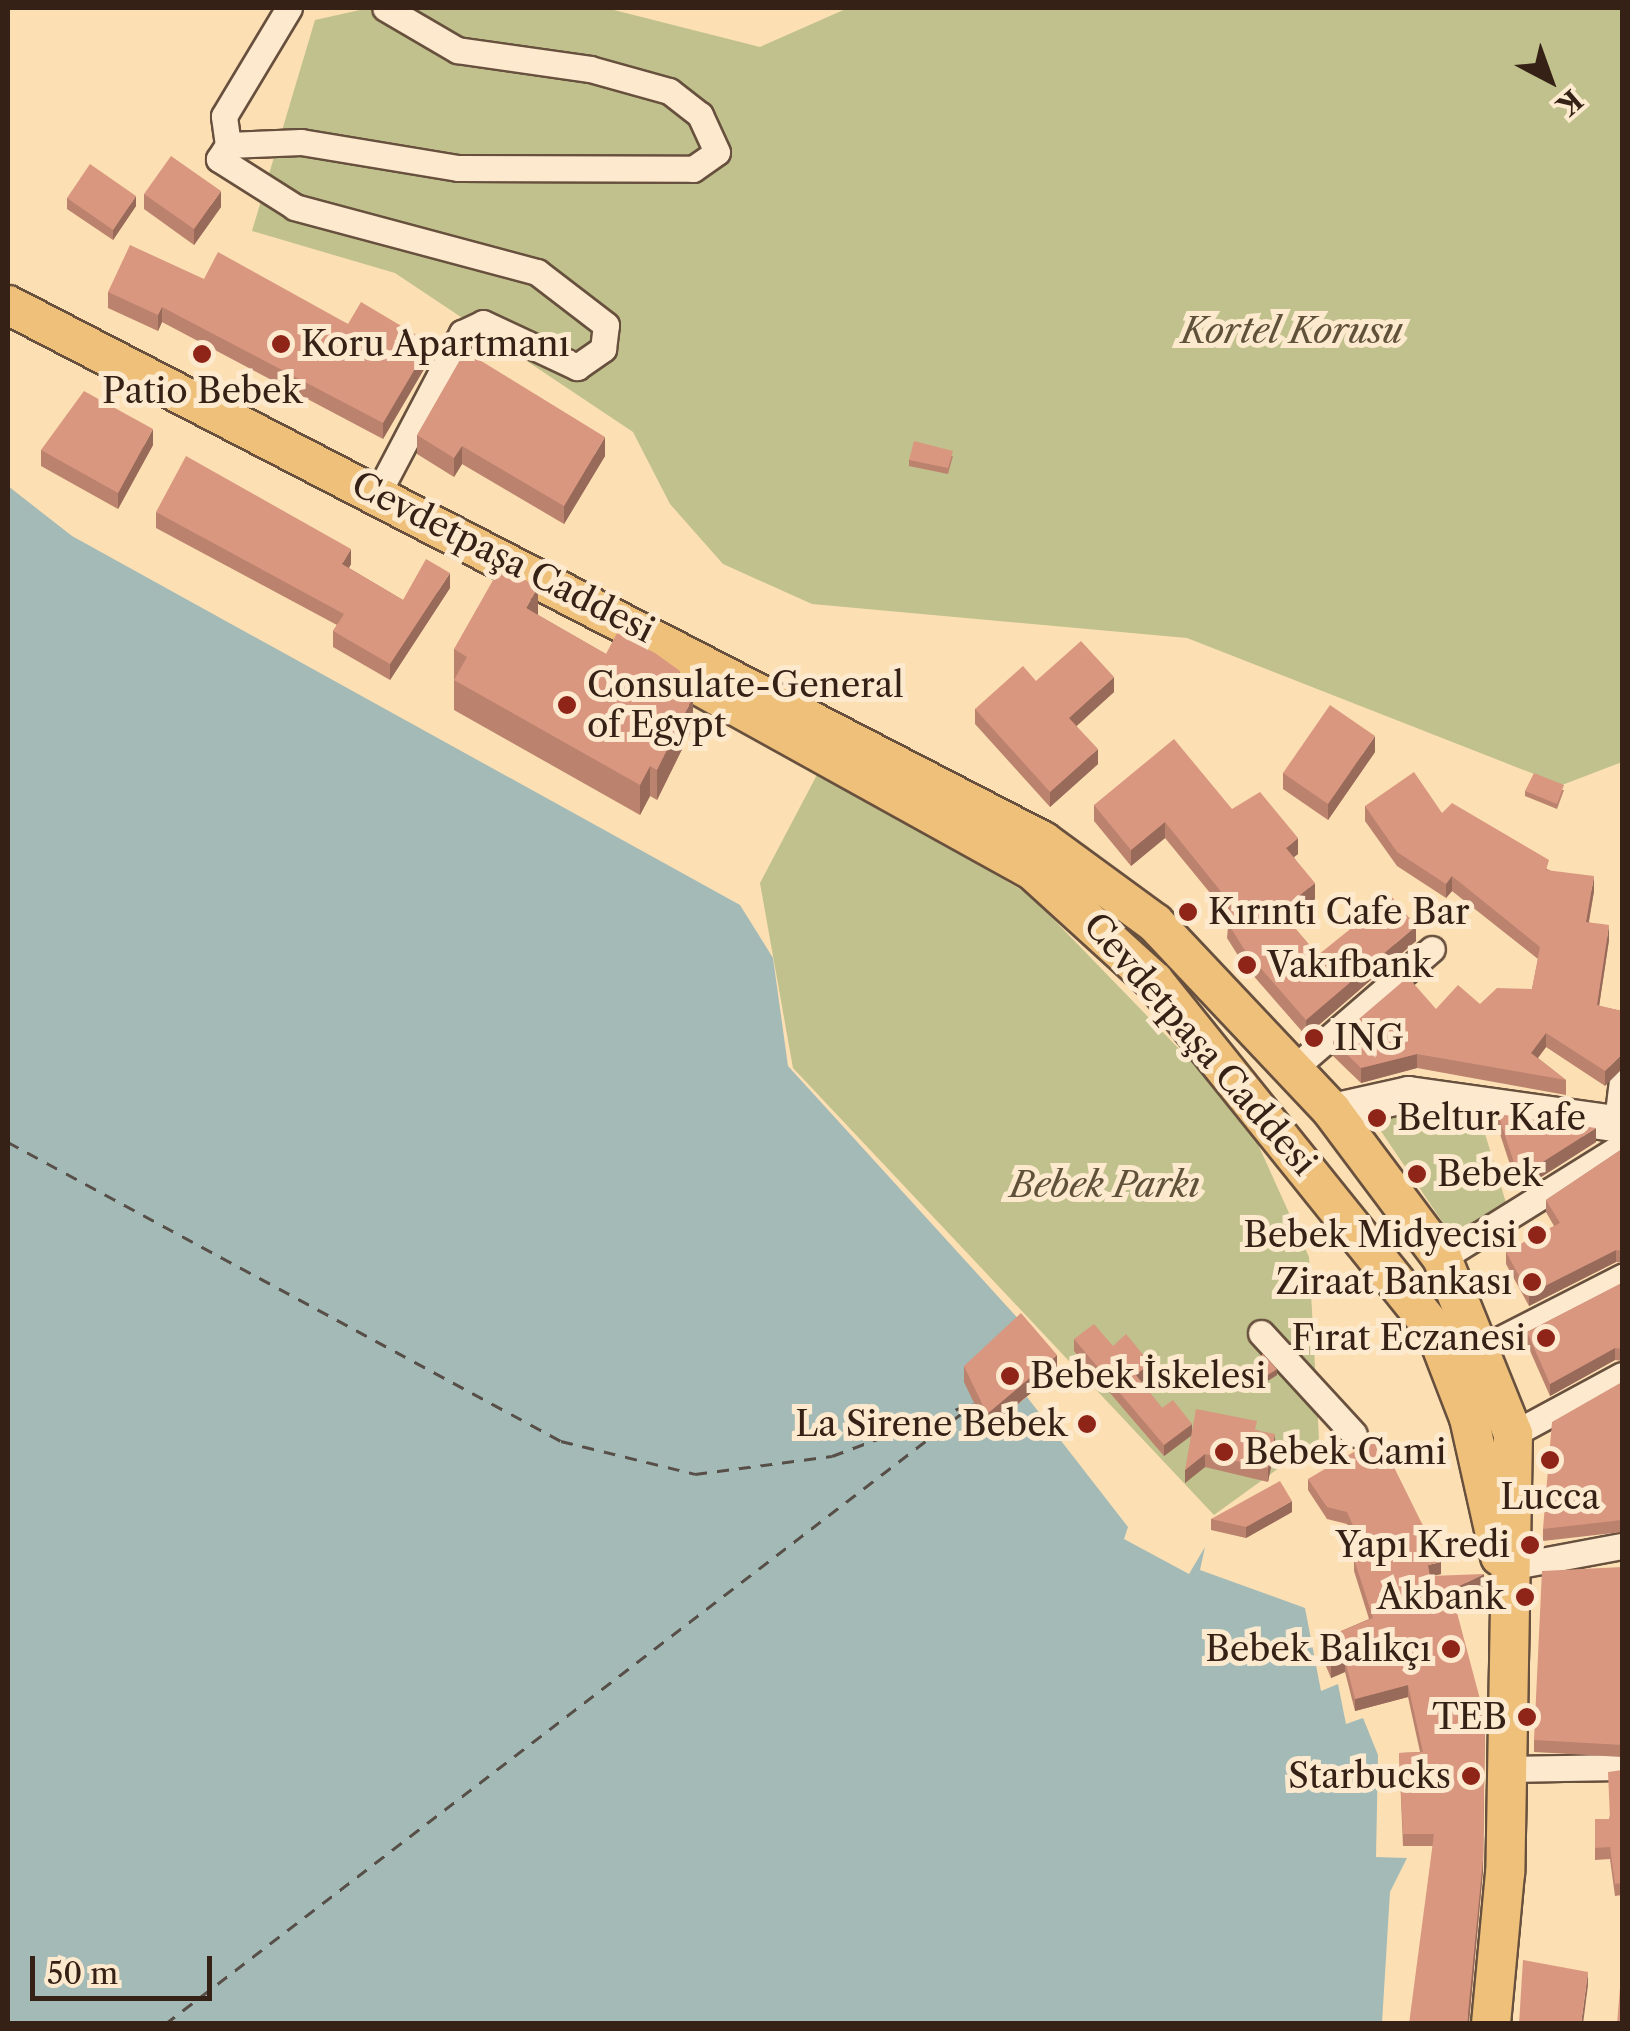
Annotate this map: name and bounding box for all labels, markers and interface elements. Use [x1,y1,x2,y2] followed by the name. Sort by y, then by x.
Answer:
[1500,30,1600,130] north arrow
[1550,82,1589,123] text: K
[1181,310,1403,352] park label: Kortel Korusu
[301,323,571,365] place label: Koru Apartmanı
[270,333,292,355] marker: Koru Apartmanı
[191,343,213,365] marker: Patio Bebek
[102,370,302,412] place label: Patio Bebek
[345,463,661,651] street label: Cevdetpaşa Caddesi
[587,664,904,746] place label: Consulate-General of Egypt
[556,694,578,716] marker: Consulate-General of Egypt
[1208,891,1470,933] place label: Kırıntı Cafe Bar
[1177,901,1199,923] marker: Kırıntı Cafe Bar
[1075,904,1325,1184] street label: Cevdetpaşa Caddesi
[1267,944,1432,986] place label: Vakıfbank
[1236,954,1258,976] marker: Vakıfbank
[1334,1017,1404,1059] place label: ING
[1303,1027,1325,1049] marker: ING
[1397,1097,1587,1139] place label: Beltur Kafe
[1366,1107,1388,1129] marker: Beltur Kafe
[1437,1153,1542,1195] place label: Bebek
[1406,1163,1428,1185] marker: Bebek
[1010,1164,1200,1206] park label: Bebek Parkı
[1243,1214,1517,1256] place label: Bebek Midyecisi
[1526,1224,1548,1246] marker: Bebek Midyecisi
[1276,1261,1512,1303] place label: Ziraat Bankası
[1521,1271,1543,1293] marker: Ziraat Bankası
[1292,1317,1526,1359] place label: Fırat Eczanesi
[1535,1327,1557,1349] marker: Fırat Eczanesi
[1030,1355,1267,1397] place label: Bebek İskelesi
[999,1365,1021,1387] marker: Bebek İskelesi
[795,1403,1067,1445] place label: La Sirene Bebek
[1076,1413,1098,1435] marker: La Sirene Bebek
[1244,1431,1447,1473] place label: Bebek Cami
[1213,1441,1235,1463] marker: Bebek Cami
[1539,1449,1561,1471] marker: Lucca
[1500,1476,1600,1518] place label: Lucca
[1335,1524,1510,1566] place label: Yapı Kredi
[1519,1534,1541,1556] marker: Yapı Kredi
[1377,1576,1505,1618] place label: Akbank
[1514,1586,1536,1608] marker: Akbank
[1204,1628,1431,1670] place label: Bebek Balıkçı
[1440,1638,1462,1660] marker: Bebek Balıkçı
[1432,1696,1507,1738] place label: TEB
[1516,1706,1538,1728] marker: TEB
[1288,1755,1451,1797] place label: Starbucks
[1460,1765,1482,1787] marker: Starbucks
[35,1936,218,1998] scale bar
[47,1955,118,1992] text: 50 m

